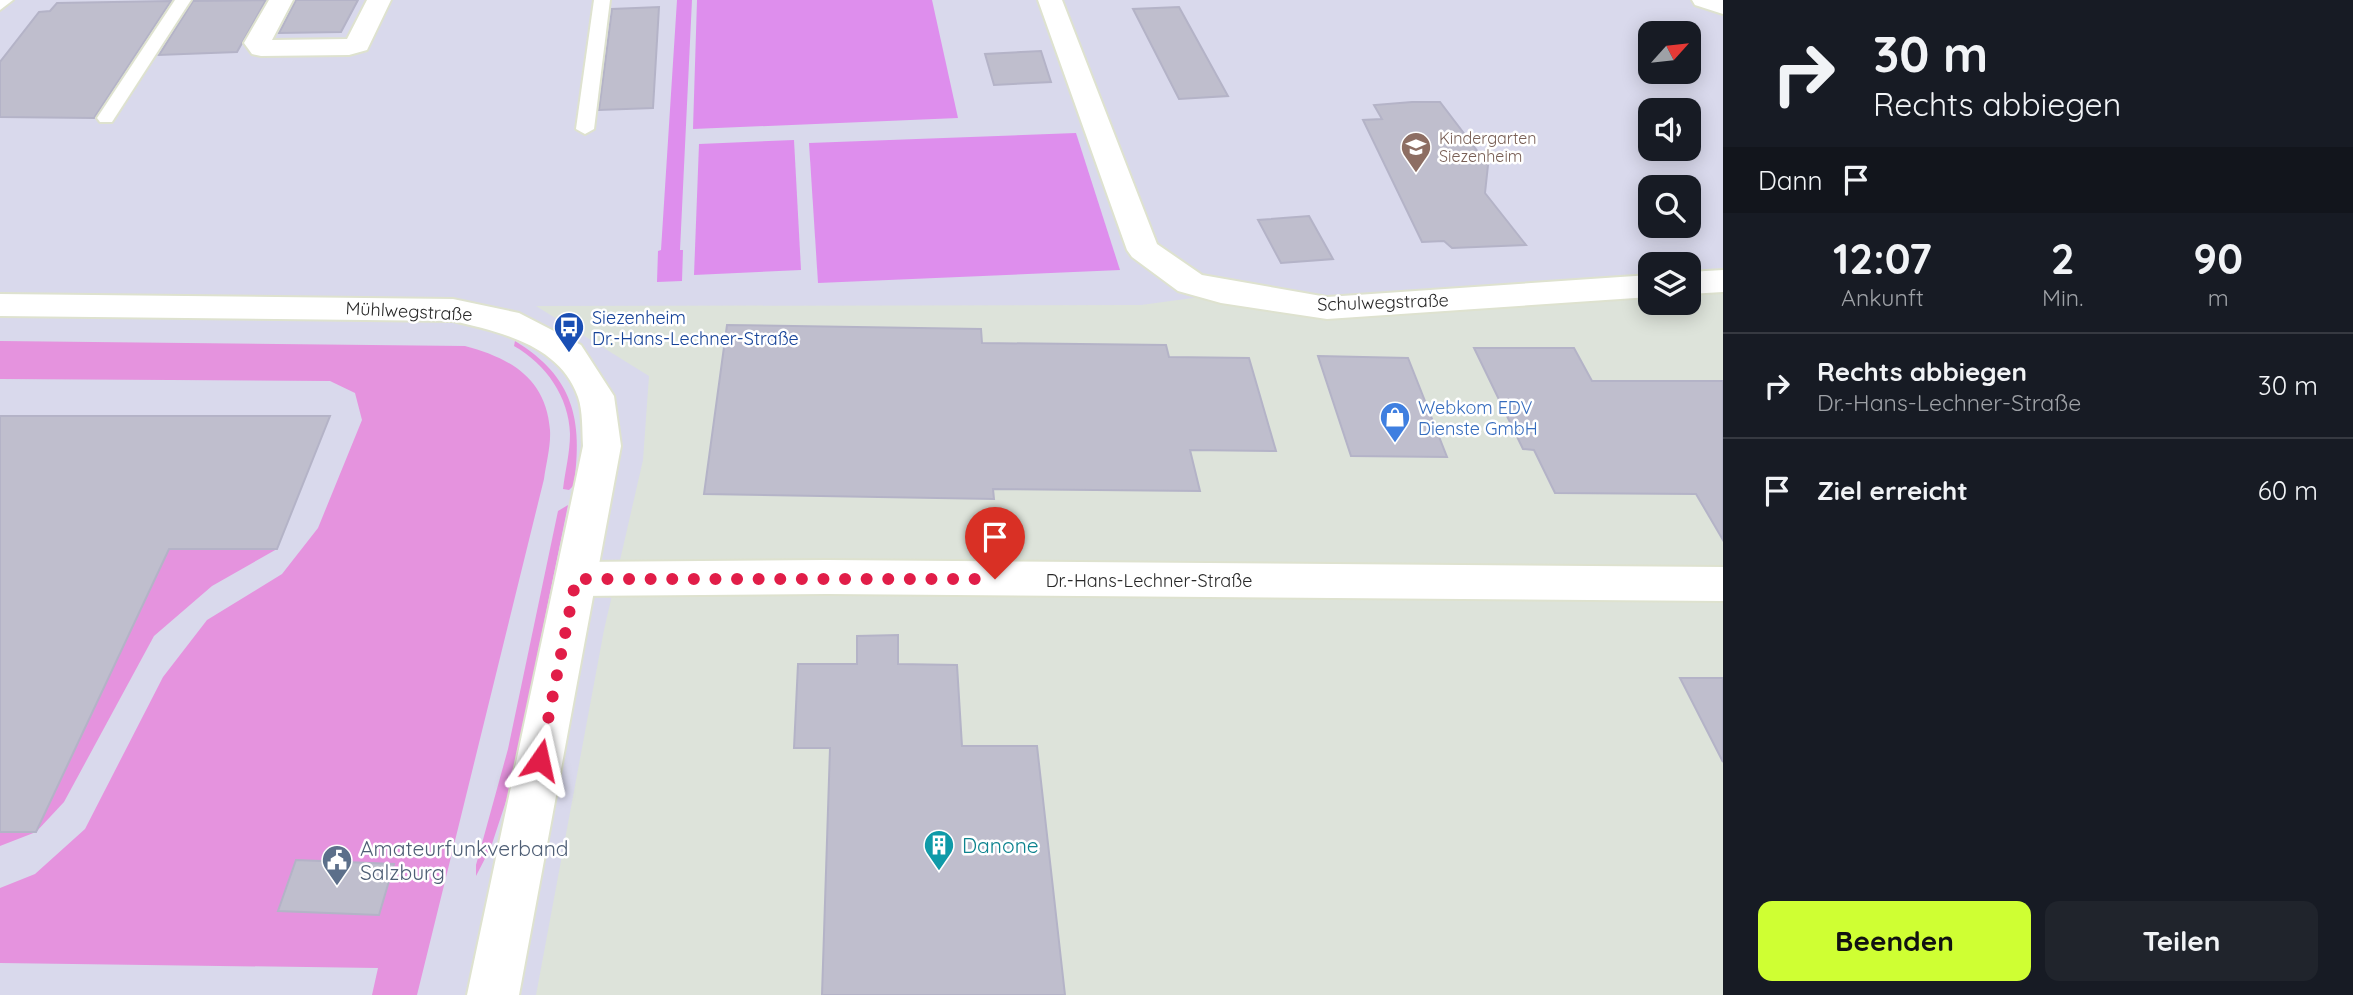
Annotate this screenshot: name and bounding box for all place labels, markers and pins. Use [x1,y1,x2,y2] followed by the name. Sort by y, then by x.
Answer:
[1439,128,1537,166] place label: Kindergarten Siezenheim
[1399,130,1433,174] school or university icon: Kindergarten Siezenheim
[592,306,799,350] place label: Siezenheim Dr.-Hans-Lechner-Straße
[552,310,586,354] bus stop icon: Siezenheim Dr.-Hans-Lechner-Straße
[1418,396,1538,440] place label: Webkom EDV Dienste GmbH
[1378,400,1412,444] shop icon: Webkom EDV Dienste GmbH
[965,507,1025,579] pin
[922,828,956,872] building icon: Danone
[962,832,1039,858] place label: Danone
[360,835,569,885] place label: Amateurfunkverband Salzburg
[320,843,354,887] public building icon: Amateurfunkverband Salzburg

